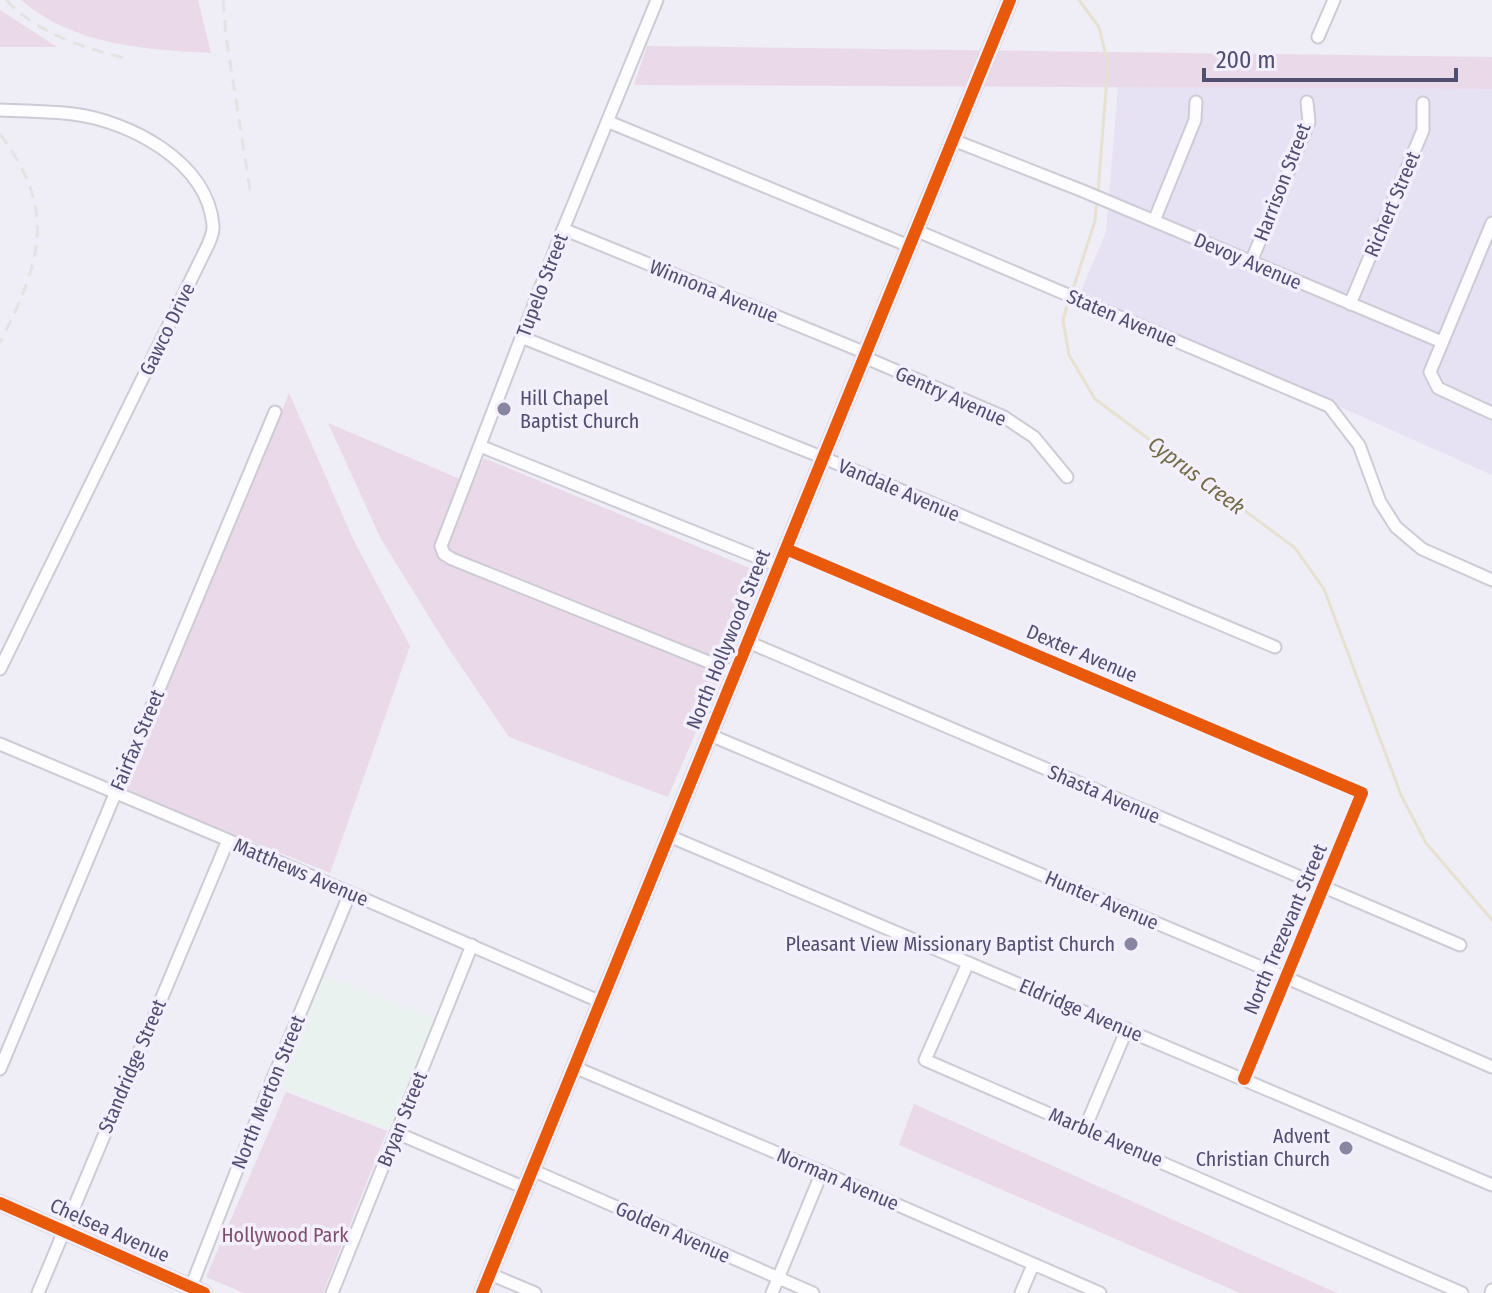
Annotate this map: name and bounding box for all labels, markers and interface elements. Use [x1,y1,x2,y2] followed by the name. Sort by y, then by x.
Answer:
[1204,32,1456,82] scale bar
[1216,46,1276,74] text: 200 m
[1249,119,1316,244] street label: Harrison Street
[1359,147,1425,260] street label: Richert Street
[1191,228,1305,294] street label: Devoy Avenue
[511,229,573,340] street label: Tupelo Street
[646,254,782,328] street label: Winnona Avenue
[134,279,200,379] street label: Gawco Drive
[1063,284,1181,352] street label: Staten Avenue
[892,361,1010,431] street label: Gentry Avenue
[520,386,639,433] place label: Hill Chapel Baptist Church
[495,400,513,418] marker: Hill Chapel Baptist Church
[1143,430,1251,521] water label: Cyprus Creek
[835,454,963,526] street label: Vandale Avenue
[681,545,775,733] street label: North Hollywood Street
[1023,619,1141,687] street label: Dexter Avenue
[105,685,169,794] street label: Fairfax Street
[1044,760,1164,828] street label: Shasta Avenue
[230,833,372,911] street label: Matthews Avenue
[1238,840,1332,1018] street label: North Trezevant Street
[1042,865,1162,935] street label: Hunter Avenue
[785,932,1115,956] place label: Pleasant View Missionary Baptist Church
[1122,935,1140,953] marker: Pleasant View Missionary Baptist Church
[1016,973,1146,1047] street label: Eldridge Avenue
[93,995,171,1136] street label: Standridge Street
[226,1011,310,1172] street label: North Merton Street
[372,1067,432,1170] street label: Bryan Street
[1045,1102,1167,1172] street label: Marble Avenue
[1196,1124,1330,1171] place label: Advent Christian Church
[1337,1139,1355,1157] marker: Advent Christian Church
[773,1143,903,1215] street label: Norman Avenue
[46,1193,174,1267] street label: Chelsea Avenue
[612,1196,734,1268] street label: Golden Avenue
[222,1223,349,1247] park label: Hollywood Park

